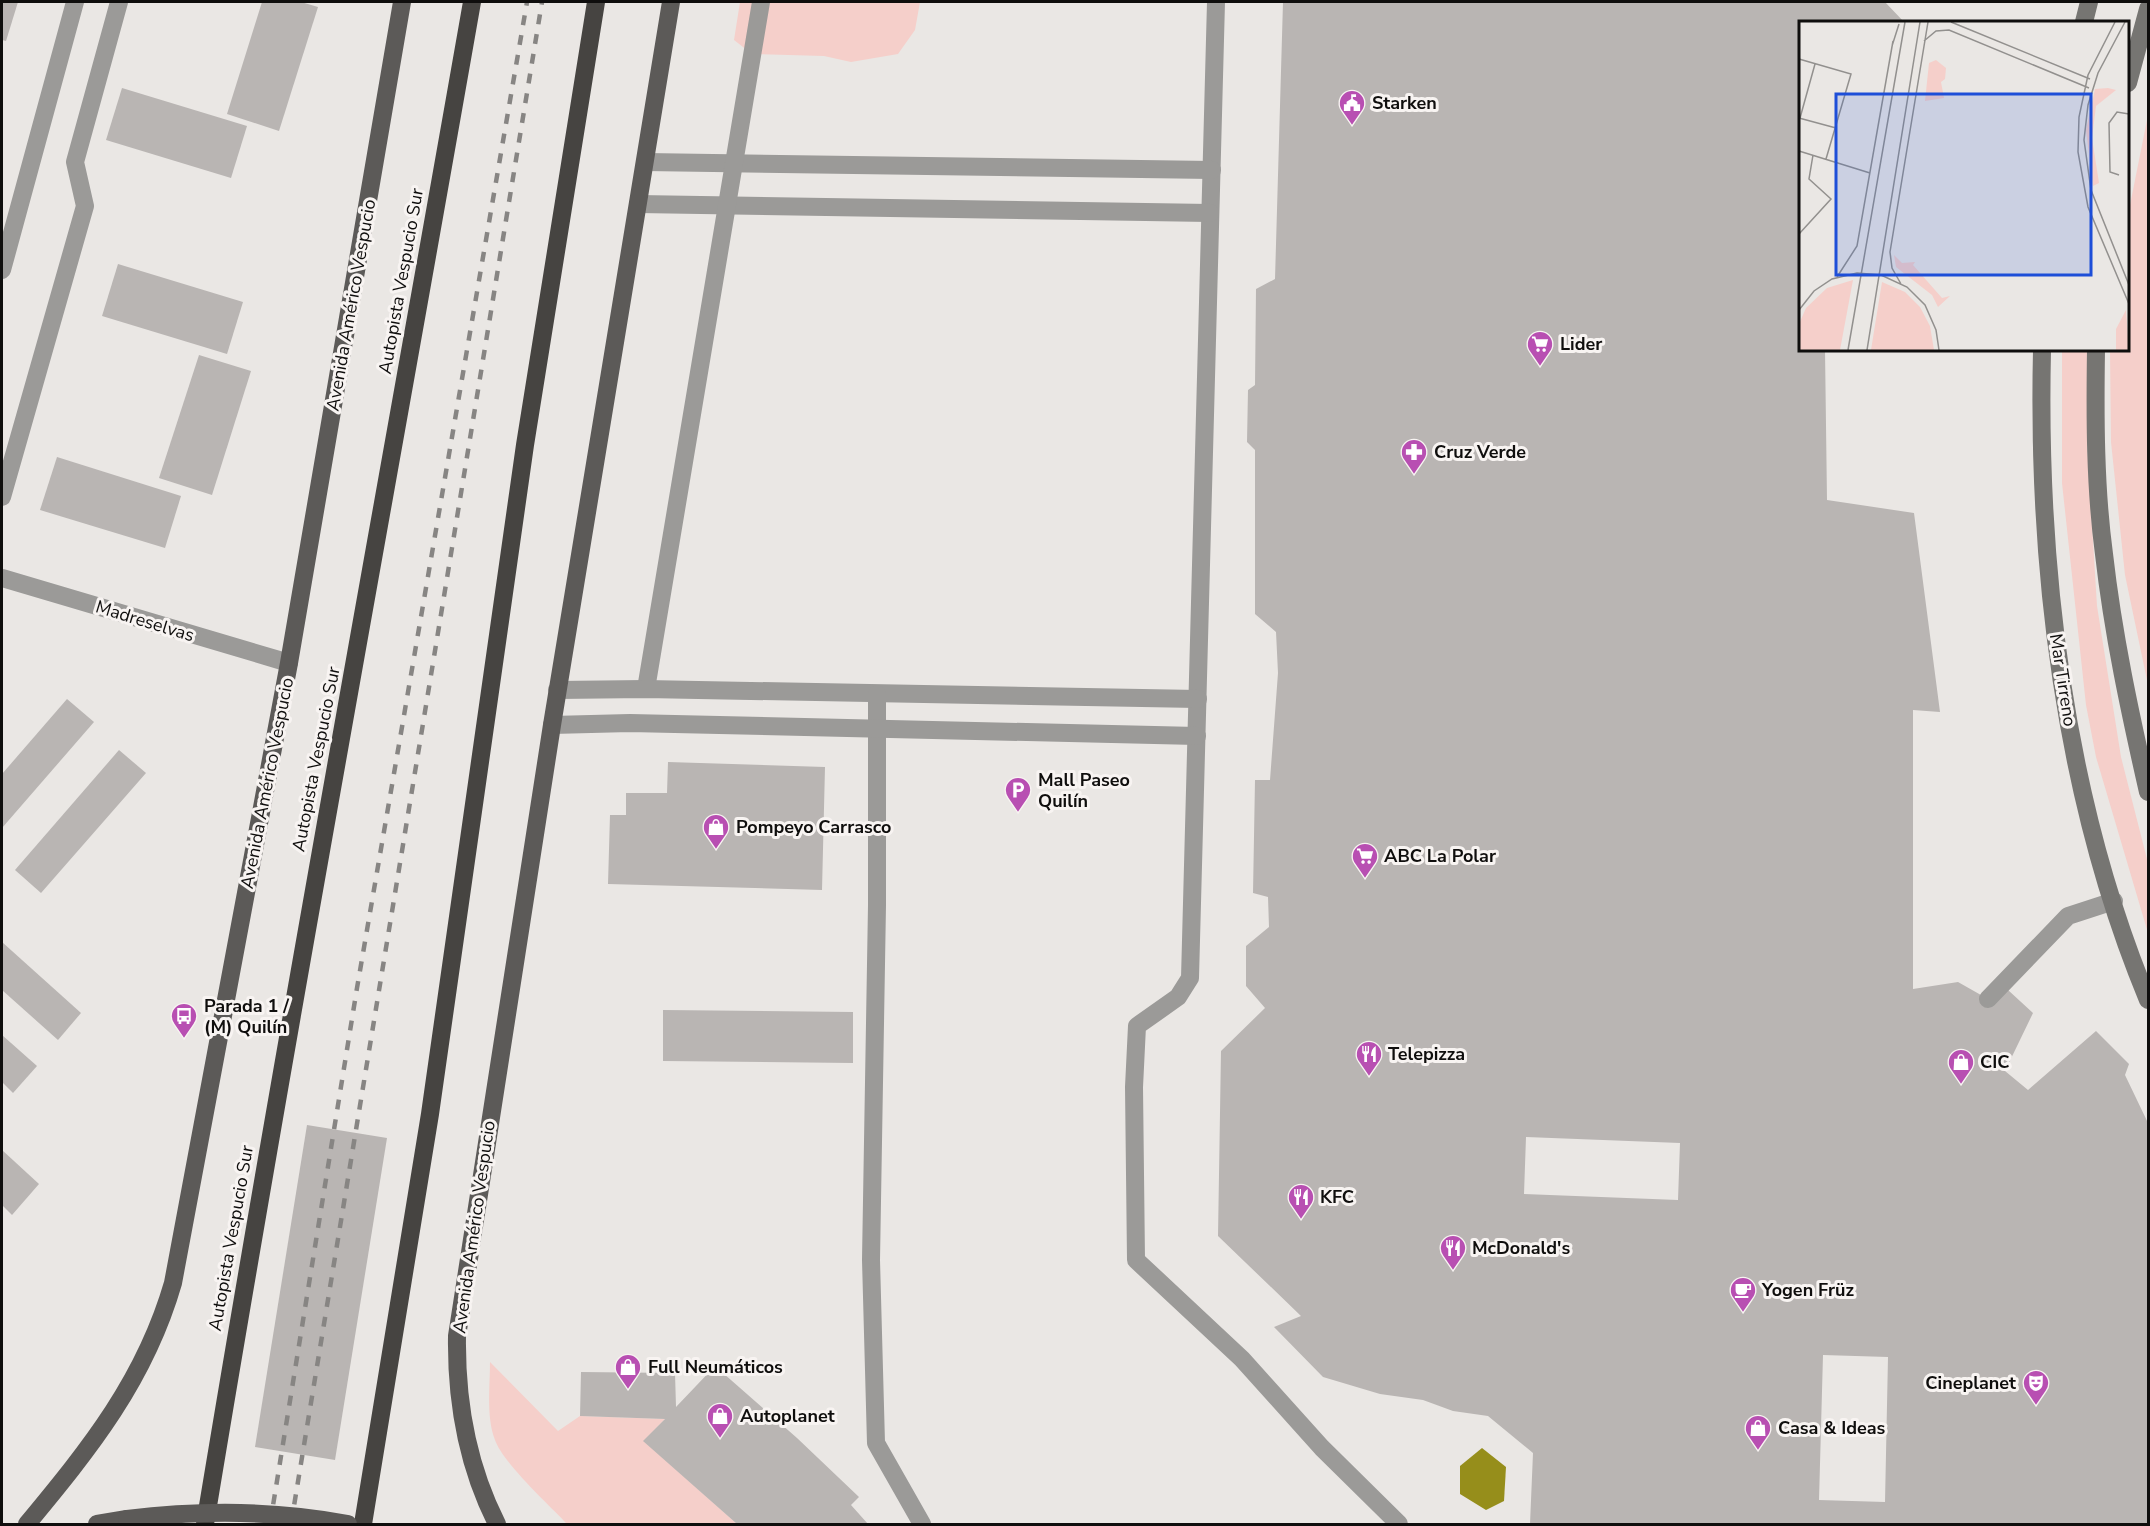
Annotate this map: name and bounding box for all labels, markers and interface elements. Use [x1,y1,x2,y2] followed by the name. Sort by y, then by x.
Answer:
[1799,21,2129,351] inset map
[1337,88,1367,126] public building icon: Starken
[1372,91,1437,115] place label: Starken
[373,186,429,376] street label: Autopista Vespucio Sur
[321,197,381,413] street label: Avenida Américo Vespucio
[1525,329,1555,367] supermarket icon: Lider
[1560,332,1602,356] place label: Lider
[1399,437,1429,475] pharmacy icon: Cruz Verde
[1434,440,1526,464] place label: Cruz Verde
[93,595,197,647] street label: Madreselvas
[2044,632,2082,728] street label: Mar Tirreno
[286,664,346,854] street label: Autopista Vespucio Sur
[235,675,299,891] street label: Avenida Américo Vespucio
[1038,768,1130,813] place label: Mall Paseo Quilín
[1003,775,1033,813] parking icon: Mall Paseo Quilín
[701,812,731,850] shop icon: Pompeyo Carrasco
[736,815,891,839] place label: Pompeyo Carrasco
[1350,841,1380,879] supermarket icon: ABC La Polar
[1384,844,1496,868] place label: ABC La Polar
[204,994,289,1039] place label: Parada 1 / (M) Quilín
[169,1001,199,1039] bus stop icon: Parada 1 / (M) Quilín
[1354,1039,1384,1077] restaurant icon: Telepizza
[1388,1042,1465,1066] place label: Telepizza
[1946,1047,1976,1085] shop icon: CIC
[1980,1050,2010,1074] place label: CIC
[447,1119,501,1335] street label: Avenida Américo Vespucio
[203,1143,259,1333] street label: Autopista Vespucio Sur
[1286,1182,1316,1220] restaurant icon: KFC
[1320,1185,1354,1209] place label: KFC
[1438,1233,1468,1271] restaurant icon: McDonald's
[1472,1236,1570,1260] place label: McDonald's
[1728,1275,1758,1313] cafe icon: Yogen Früz
[1761,1278,1854,1302] place label: Yogen Früz
[613,1352,643,1390] shop icon: Full Neumáticos
[648,1355,783,1379] place label: Full Neumáticos
[2021,1368,2051,1406] theatre icon: Cineplanet
[1925,1371,2016,1395] place label: Cineplanet
[705,1401,735,1439] shop icon: Autoplanet
[740,1404,835,1428] place label: Autoplanet
[1743,1413,1773,1451] shop icon: Casa & Ideas
[1778,1416,1886,1440] place label: Casa & Ideas

